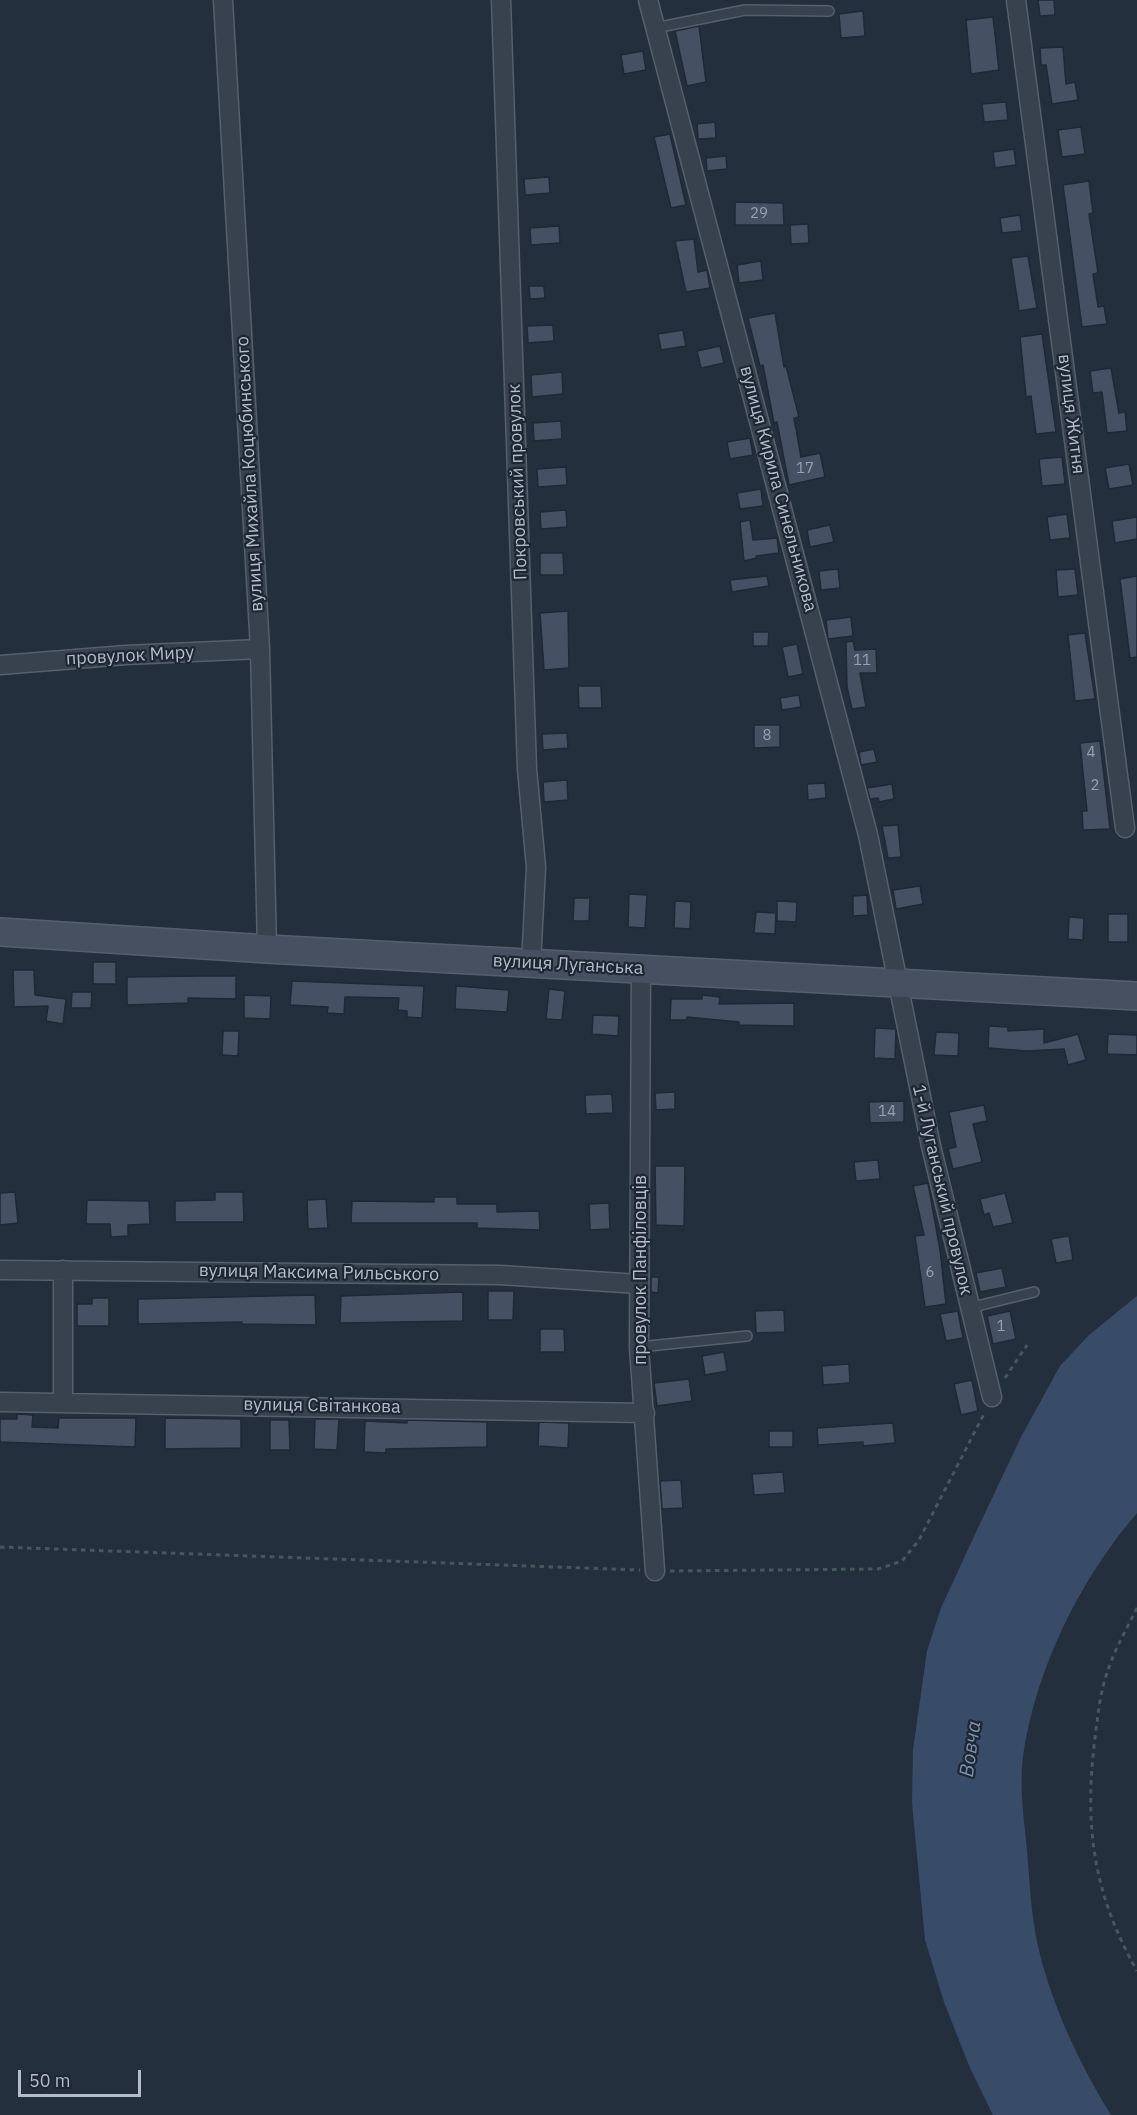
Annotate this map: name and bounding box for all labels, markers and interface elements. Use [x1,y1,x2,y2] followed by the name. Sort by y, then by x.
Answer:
[750,205,768,223] house number: 29
[232,336,268,612] street label: вулиця Михайла Коцюбинського
[1053,353,1089,475] street label: вулиця Житня
[735,364,821,614] street label: вулиця Кирила Синельникова
[504,384,532,580] street label: Покровський провулок
[796,460,814,478] house number: 17
[65,642,195,670] street label: провулок Миру
[853,652,871,670] house number: 11
[763,727,771,745] house number: 8
[1087,744,1095,762] house number: 4
[1091,777,1099,795] house number: 2
[492,950,644,980] street label: вулиця Луганська
[907,1083,977,1297] street label: 1-й Луганський провулок
[878,1103,896,1121] house number: 14
[630,1175,652,1365] street label: провулок Панфіловців
[199,1260,439,1286] street label: вулиця Максима Рильського
[926,1264,934,1282] house number: 6
[997,1318,1005,1336] house number: 1
[243,1394,401,1418] street label: вулиця Світанкова
[955,1719,987,1779] water label: Вовча
[21,2058,144,2096] scale bar
[29,2069,71,2092] text: 50 m

